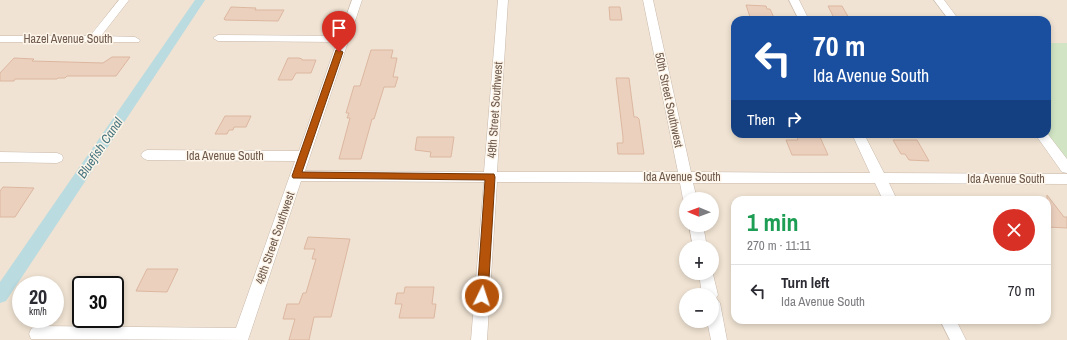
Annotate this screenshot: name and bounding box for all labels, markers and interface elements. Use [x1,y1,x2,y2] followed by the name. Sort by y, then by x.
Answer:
[322,11,356,52] pin
[328,17,350,39] icon: arrive
[813,27,865,65] text: 70 m
[23,31,113,47] street label: Hazel Avenue South
[747,32,799,84] icon: left
[651,51,687,149] street label: 50th Street Southwest
[484,61,506,159] street label: 49th Street Southwest
[813,63,929,88] text: Ida Avenue South
[783,108,805,130] icon: right
[747,109,775,130] text: Then
[74,114,127,181] water label: Bluefish Canal
[186,148,264,164] street label: Ida Avenue South
[643,169,721,185] street label: Ida Avenue South
[967,171,1045,187] street label: Ida Avenue South
[252,189,298,286] street label: 48th Street Southwest
[679,192,719,232] north arrow
[679,192,719,328] map controls
[747,206,798,238] text: 1 min
[993,209,1035,251] button: close
[747,237,811,254] text: 270 m · 11:11
[679,240,719,280] button: +
[781,272,829,293] text: Turn left
[461,275,503,317] position arrow
[72,276,124,328] speed limit sign: 30
[747,280,769,302] icon: left
[1008,280,1035,301] text: 70 m
[29,283,47,310] text: 20
[679,288,719,328] button: −
[781,293,865,310] text: Ida Avenue South
[29,305,47,318] text: km/h

